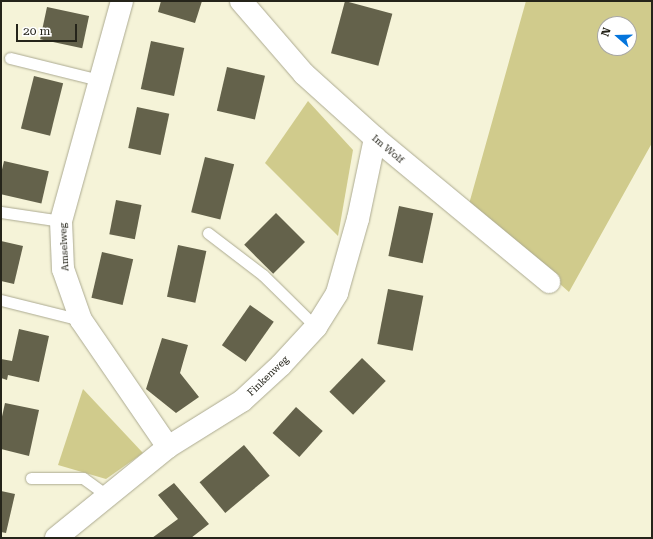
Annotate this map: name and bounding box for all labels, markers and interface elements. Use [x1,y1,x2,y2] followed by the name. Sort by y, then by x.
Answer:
[18,16,79,42] scale bar
[597,16,637,56] north arrow
[23,24,50,38] text: 20 m
[599,26,614,38] text: N
[370,132,406,166] street label: Im Wolf
[57,222,71,272] street label: Amselweg
[245,353,291,399] street label: Finkenweg

